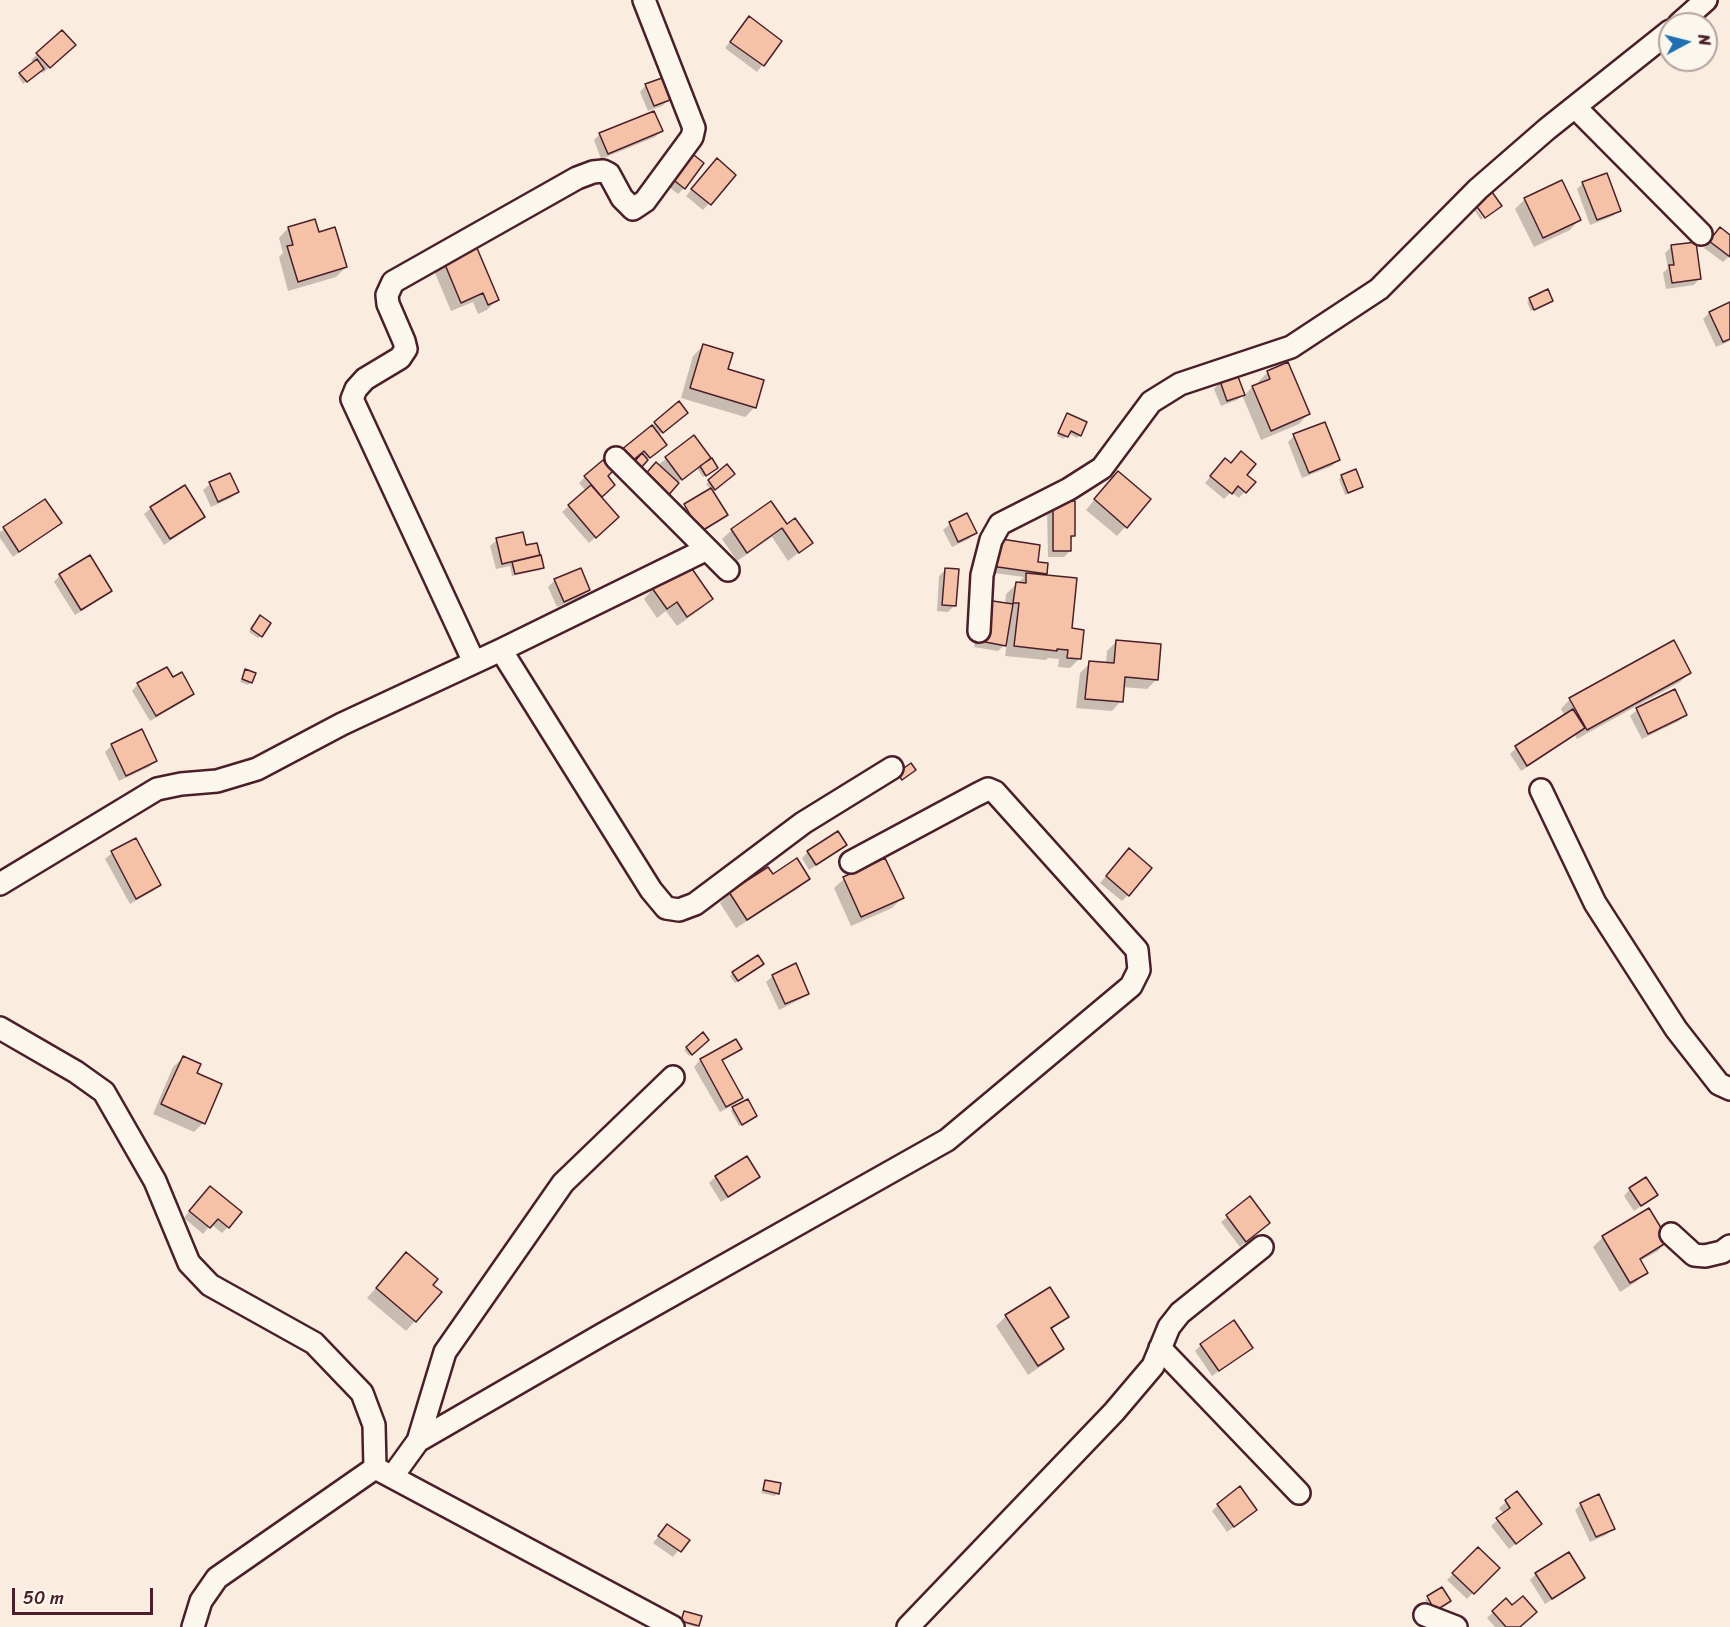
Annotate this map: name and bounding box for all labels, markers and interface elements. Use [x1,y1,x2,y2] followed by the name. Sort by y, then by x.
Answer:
[1658,12,1718,72] north arrow
[1689,33,1719,47] text: N
[15,1576,156,1614] scale bar
[23,1582,64,1614] text: 50 m

